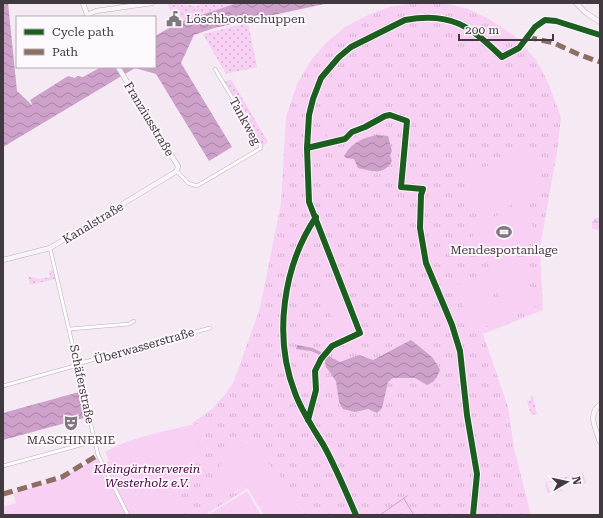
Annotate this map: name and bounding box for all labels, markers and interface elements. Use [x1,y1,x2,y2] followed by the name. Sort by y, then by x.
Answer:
[165,10,183,28] public building icon: Löschbootschuppen
[186,12,305,26] place label: Löschbootschuppen
[16,16,156,68] legend
[459,16,553,42] scale bar
[465,23,499,37] text: 200 m
[52,25,114,39] text: Cycle path
[52,45,78,59] text: Path
[121,79,177,159] street label: Franziusstraße
[226,95,264,147] street label: Tankweg
[60,199,126,247] street label: Kanalstraße
[495,223,513,241] sports icon: Mendesportanlage
[450,243,558,257] place label: Mendesportanlage
[92,325,196,367] street label: Überwasserstraße
[67,343,97,425] street label: Schäferstraße
[62,414,80,432] theatre icon: MASCHINERIE
[27,433,115,447] place label: MASCHINERIE
[93,462,200,490] park label: Kleingärtnerverein Westerholz e.V.
[547,462,587,502] north arrow
[569,475,584,486] text: N

